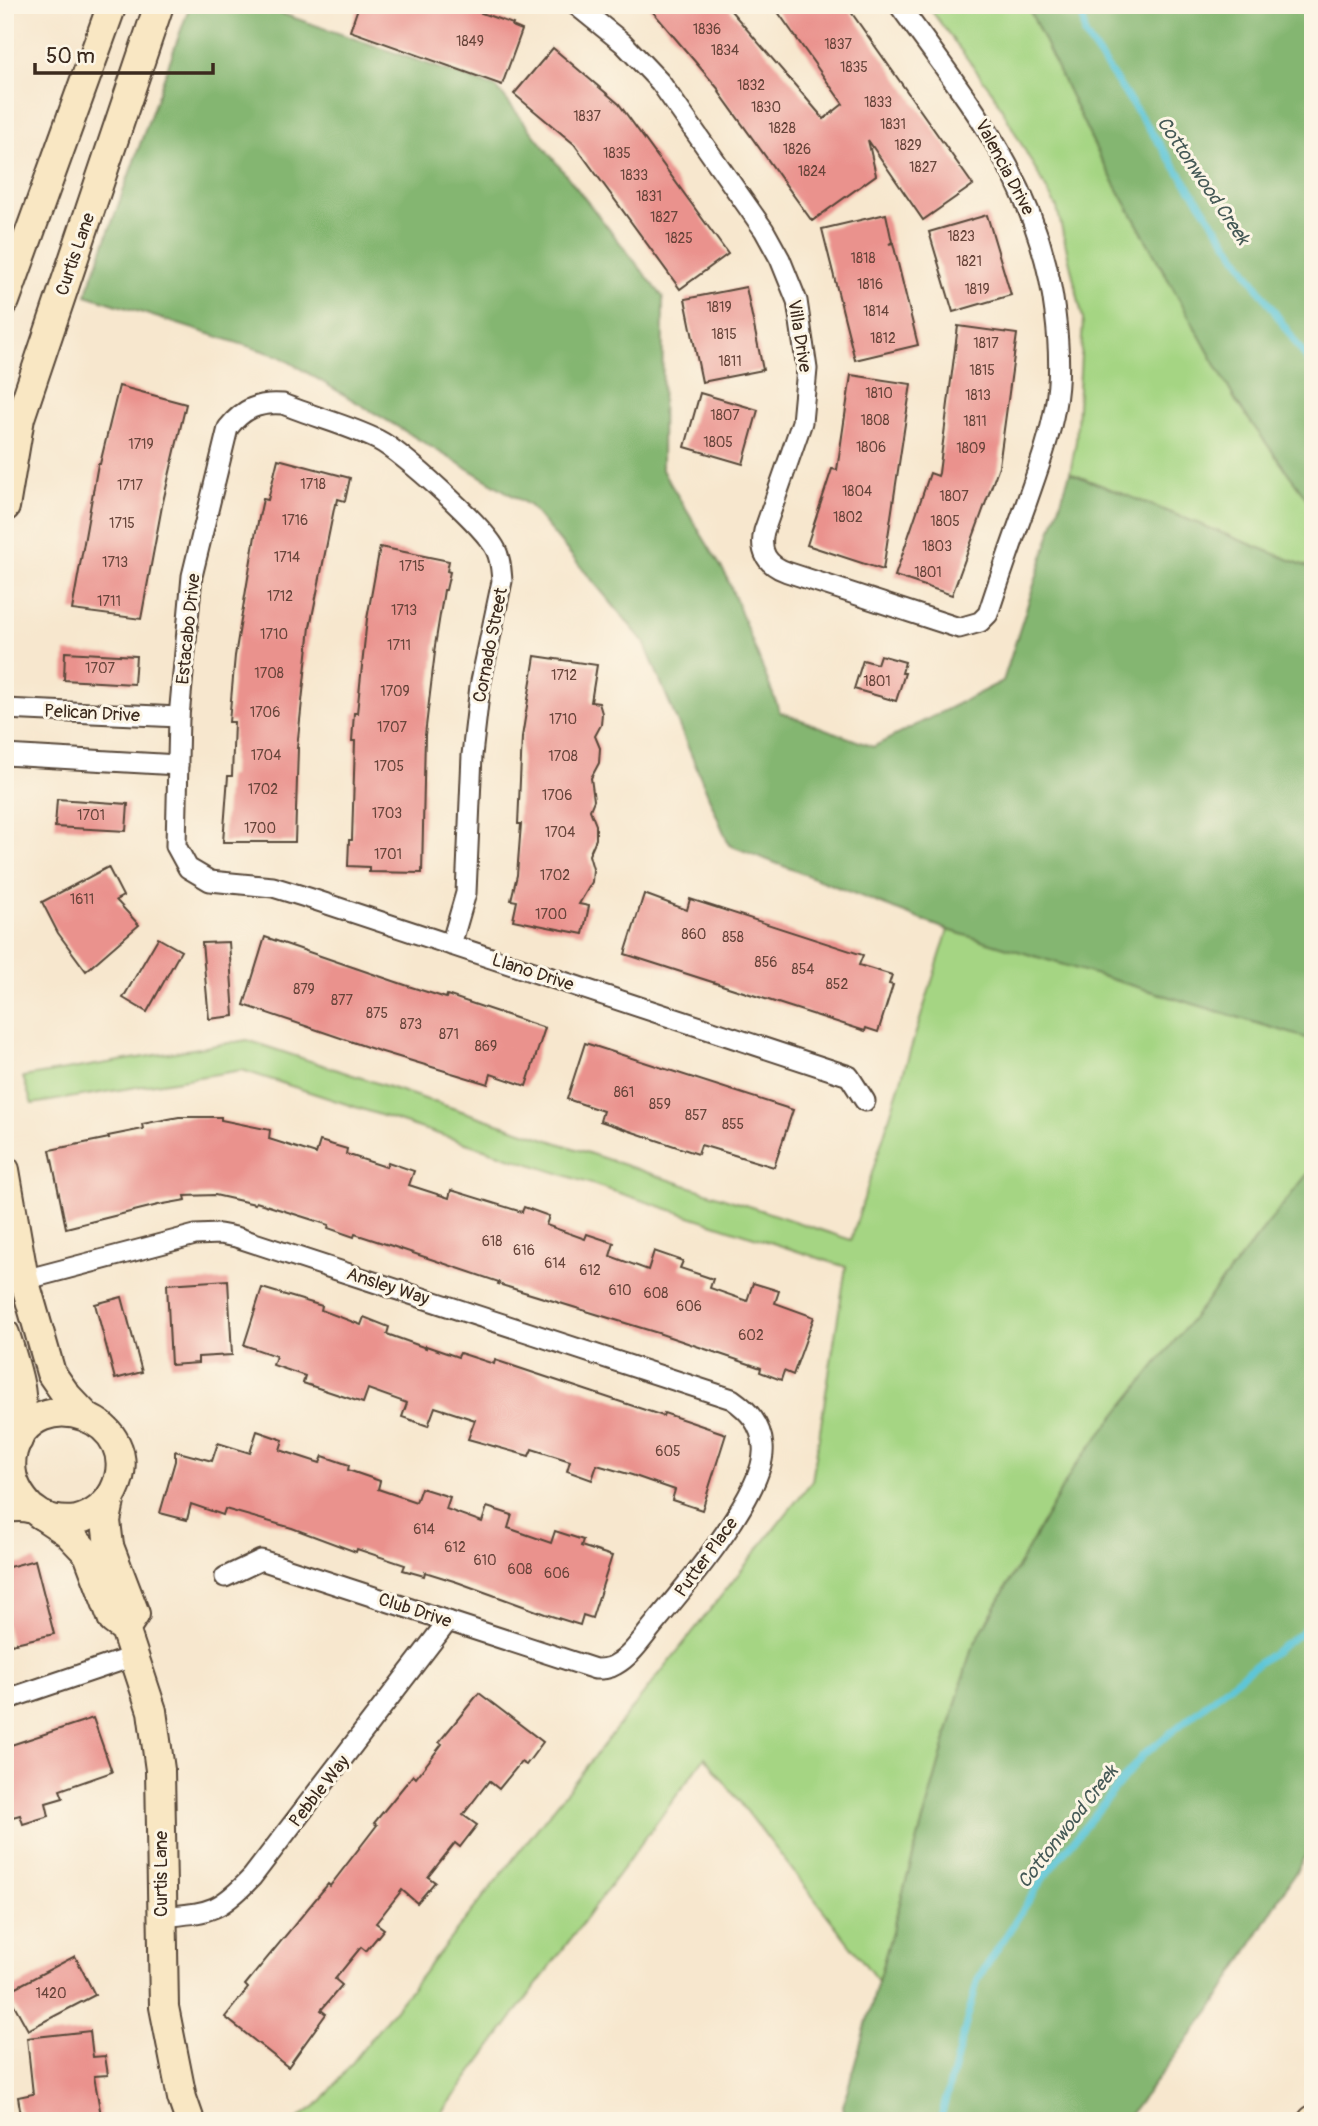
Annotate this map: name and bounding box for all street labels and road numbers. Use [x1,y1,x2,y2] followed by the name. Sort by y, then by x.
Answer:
[970,115,1039,219] street label: Valencia Drive
[51,210,100,299] street label: Curtis Lane
[782,298,817,374] street label: Villa Drive
[171,572,206,686] street label: Estacabo Drive
[468,585,513,705] street label: Cornado Street
[44,700,141,727] street label: Pelican Drive
[489,948,577,997] street label: Llano Drive
[344,1262,432,1311] street label: Ansley Way
[670,1513,743,1602] street label: Putter Place
[375,1588,454,1633] street label: Club Drive
[284,1751,355,1832] street label: Pebble Way
[150,1831,173,1917] street label: Curtis Lane

